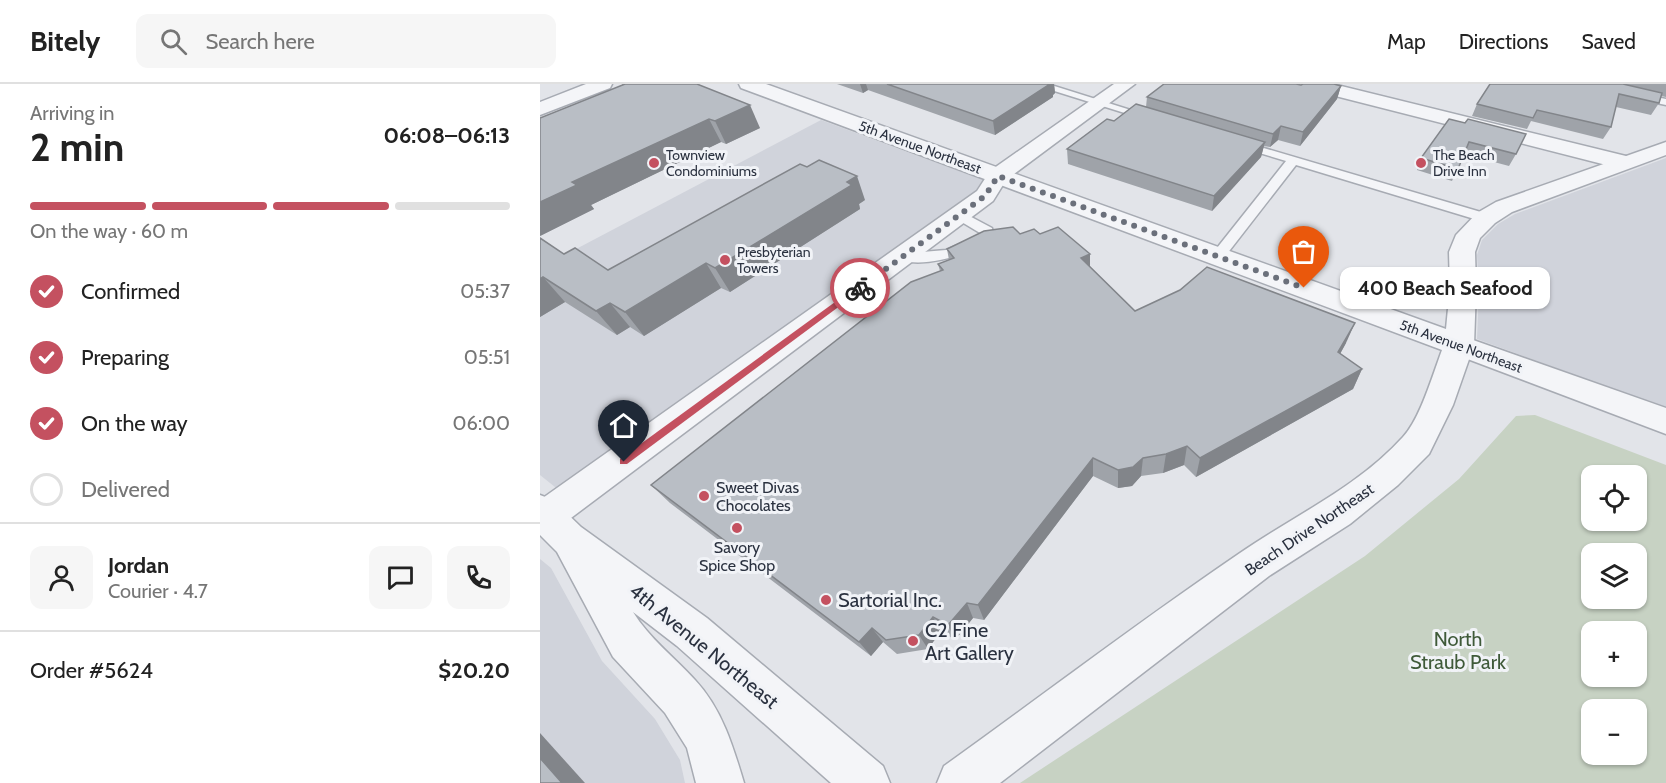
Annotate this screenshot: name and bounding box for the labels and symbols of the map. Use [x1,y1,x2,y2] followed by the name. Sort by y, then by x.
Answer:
[856,116,984,178] street label: 5th Avenue Northeast
[666,146,757,180] place label: Townview Condominiums
[1433,146,1494,180] place label: The Beach Drive Inn
[647,156,661,170] marker: Townview Condominiums
[1414,156,1428,170] marker: The Beach Drive Inn
[1278,226,1329,288] pin
[737,243,811,277] place label: Presbyterian Towers
[718,253,732,267] marker: Presbyterian Towers
[830,258,890,318] courier
[1340,267,1550,309] callout: 400 Beach Seafood
[1397,315,1525,377] street label: 5th Avenue Northeast
[598,400,649,462] pin
[716,478,799,515] place label: Sweet Divas Chocolates
[1241,479,1378,580] street label: Beach Drive Northeast
[697,489,711,503] marker: Sweet Divas Chocolates
[730,521,744,535] marker: Savory Spice Shop
[699,538,775,575] place label: Savory Spice Shop
[625,578,784,714] street label: 4th Avenue Northeast
[838,588,942,612] place label: Sartorial Inc.
[819,593,833,607] marker: Sartorial Inc.
[925,618,1014,665] place label: C2 Fine Art Gallery
[1410,627,1506,674] park label: North Straub Park
[906,634,920,648] marker: C2 Fine Art Gallery

